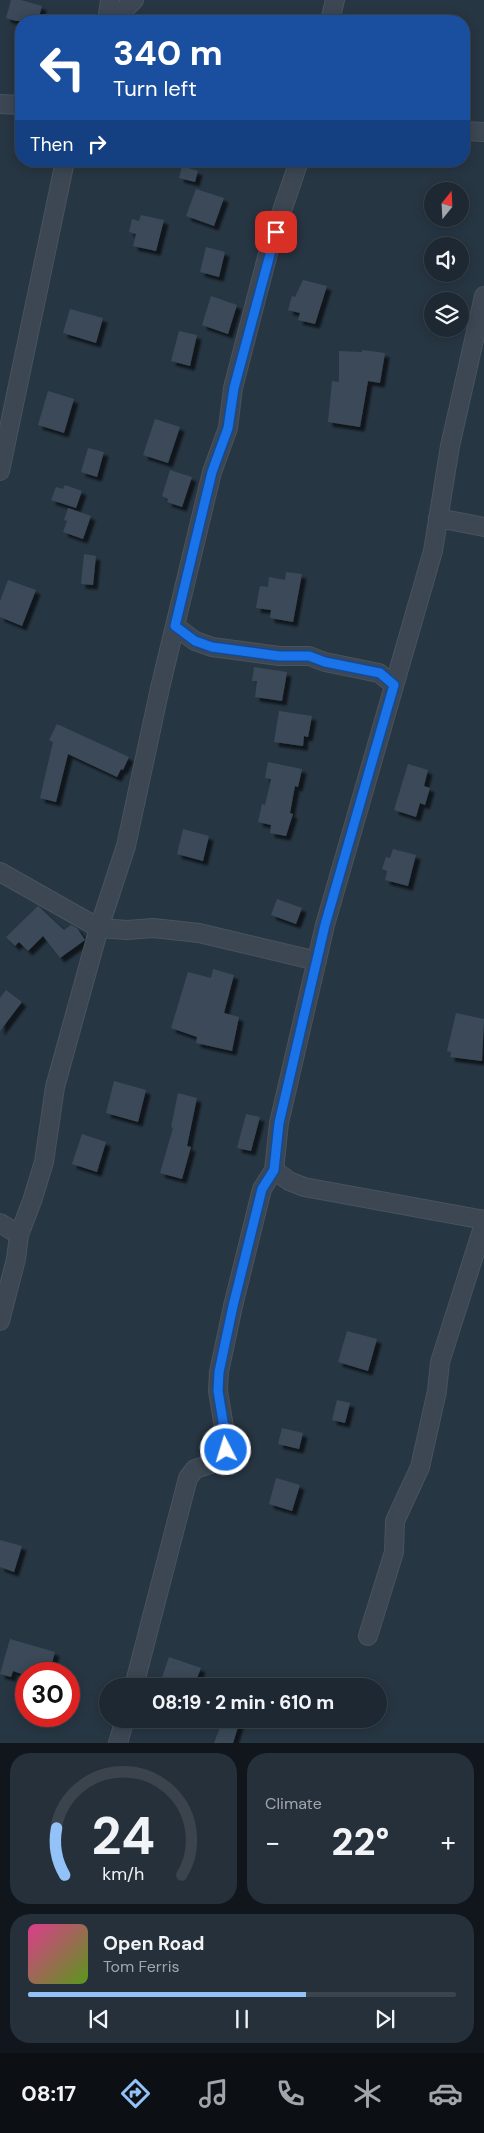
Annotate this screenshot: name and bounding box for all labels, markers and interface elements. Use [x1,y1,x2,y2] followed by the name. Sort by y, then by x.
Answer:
[113,30,223,76] text: 340 m
[30,35,95,100] icon: left
[113,74,197,103] text: Turn left
[83,130,111,158] icon: right
[30,132,73,157] text: Then
[424,182,469,228] north arrow
[424,182,469,337] map controls
[255,211,297,253] pin
[262,218,290,246] icon: arrive
[424,237,469,282] button: sound
[424,292,469,337] button: layers
[199,1423,251,1475] position arrow
[15,1662,80,1727] speed limit sign: 30
[152,1690,334,1715] text: 08:19 · 2 min · 610 m
[265,1793,322,1814] text: Climate
[92,1802,155,1870] text: 24
[332,1817,389,1867] text: 22°
[265,1824,280,1861] text: −
[441,1824,456,1861] text: +
[102,1862,145,1886] text: km/h
[103,1931,205,1956] text: Open Road
[103,1956,180,1977] text: Tom Ferris
[85,2005,113,2033] icon: previous
[228,2005,256,2033] icon: pause
[371,2005,399,2033] icon: next
[118,2076,153,2111] icon: directions
[196,2076,231,2111] icon: music
[273,2076,308,2111] icon: phone
[350,2076,385,2111] icon: climate
[428,2076,463,2111] icon: car
[21,2079,76,2108] text: 08:17

